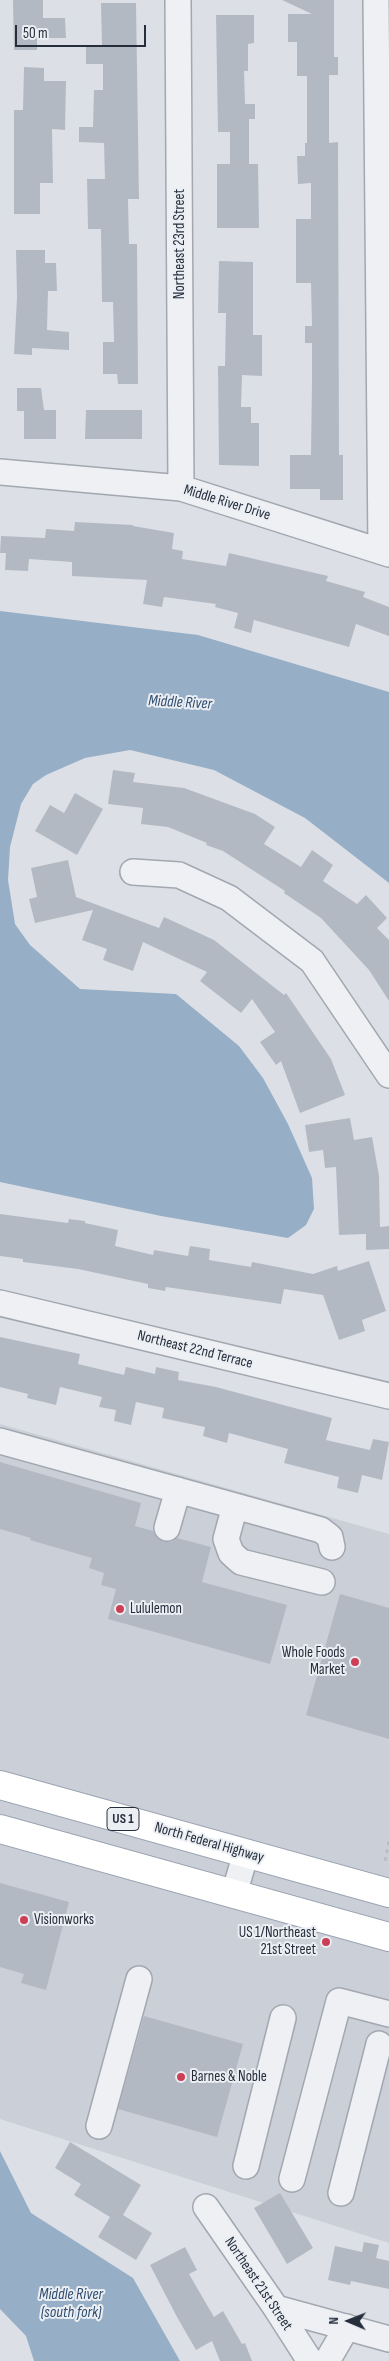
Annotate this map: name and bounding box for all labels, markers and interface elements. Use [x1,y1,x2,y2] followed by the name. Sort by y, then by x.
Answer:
[18,15,149,47] scale bar
[23,24,48,43] text: 50 m
[171,189,189,299] street label: Northeast 23rd Street
[181,481,273,525] street label: Middle River Drive
[148,692,212,714] water label: Middle River
[135,1327,255,1373] street label: Northeast 22nd Terrace
[130,1600,182,1618] place label: Lululemon
[114,1603,126,1615] marker: Lululemon
[282,1644,345,1679] place label: Whole Foods Market
[349,1656,361,1668] marker: Whole Foods Market
[107,1808,139,1830] road number: US 1
[152,1819,266,1867] street label: North Federal Highway
[34,1911,94,1929] place label: Visionworks
[18,1914,30,1926] marker: Visionworks
[239,1924,316,1959] place label: US 1/Northeast 21st Street
[320,1936,332,1948] marker: US 1/Northeast 21st Street
[191,2068,267,2086] place label: Barnes & Noble
[175,2071,187,2083] marker: Barnes & Noble
[220,2234,296,2334] street label: Northeast 21st Street
[39,2285,103,2323] water label: Middle River (south fork)
[324,2296,374,2346] north arrow
[325,2317,342,2325] text: N

